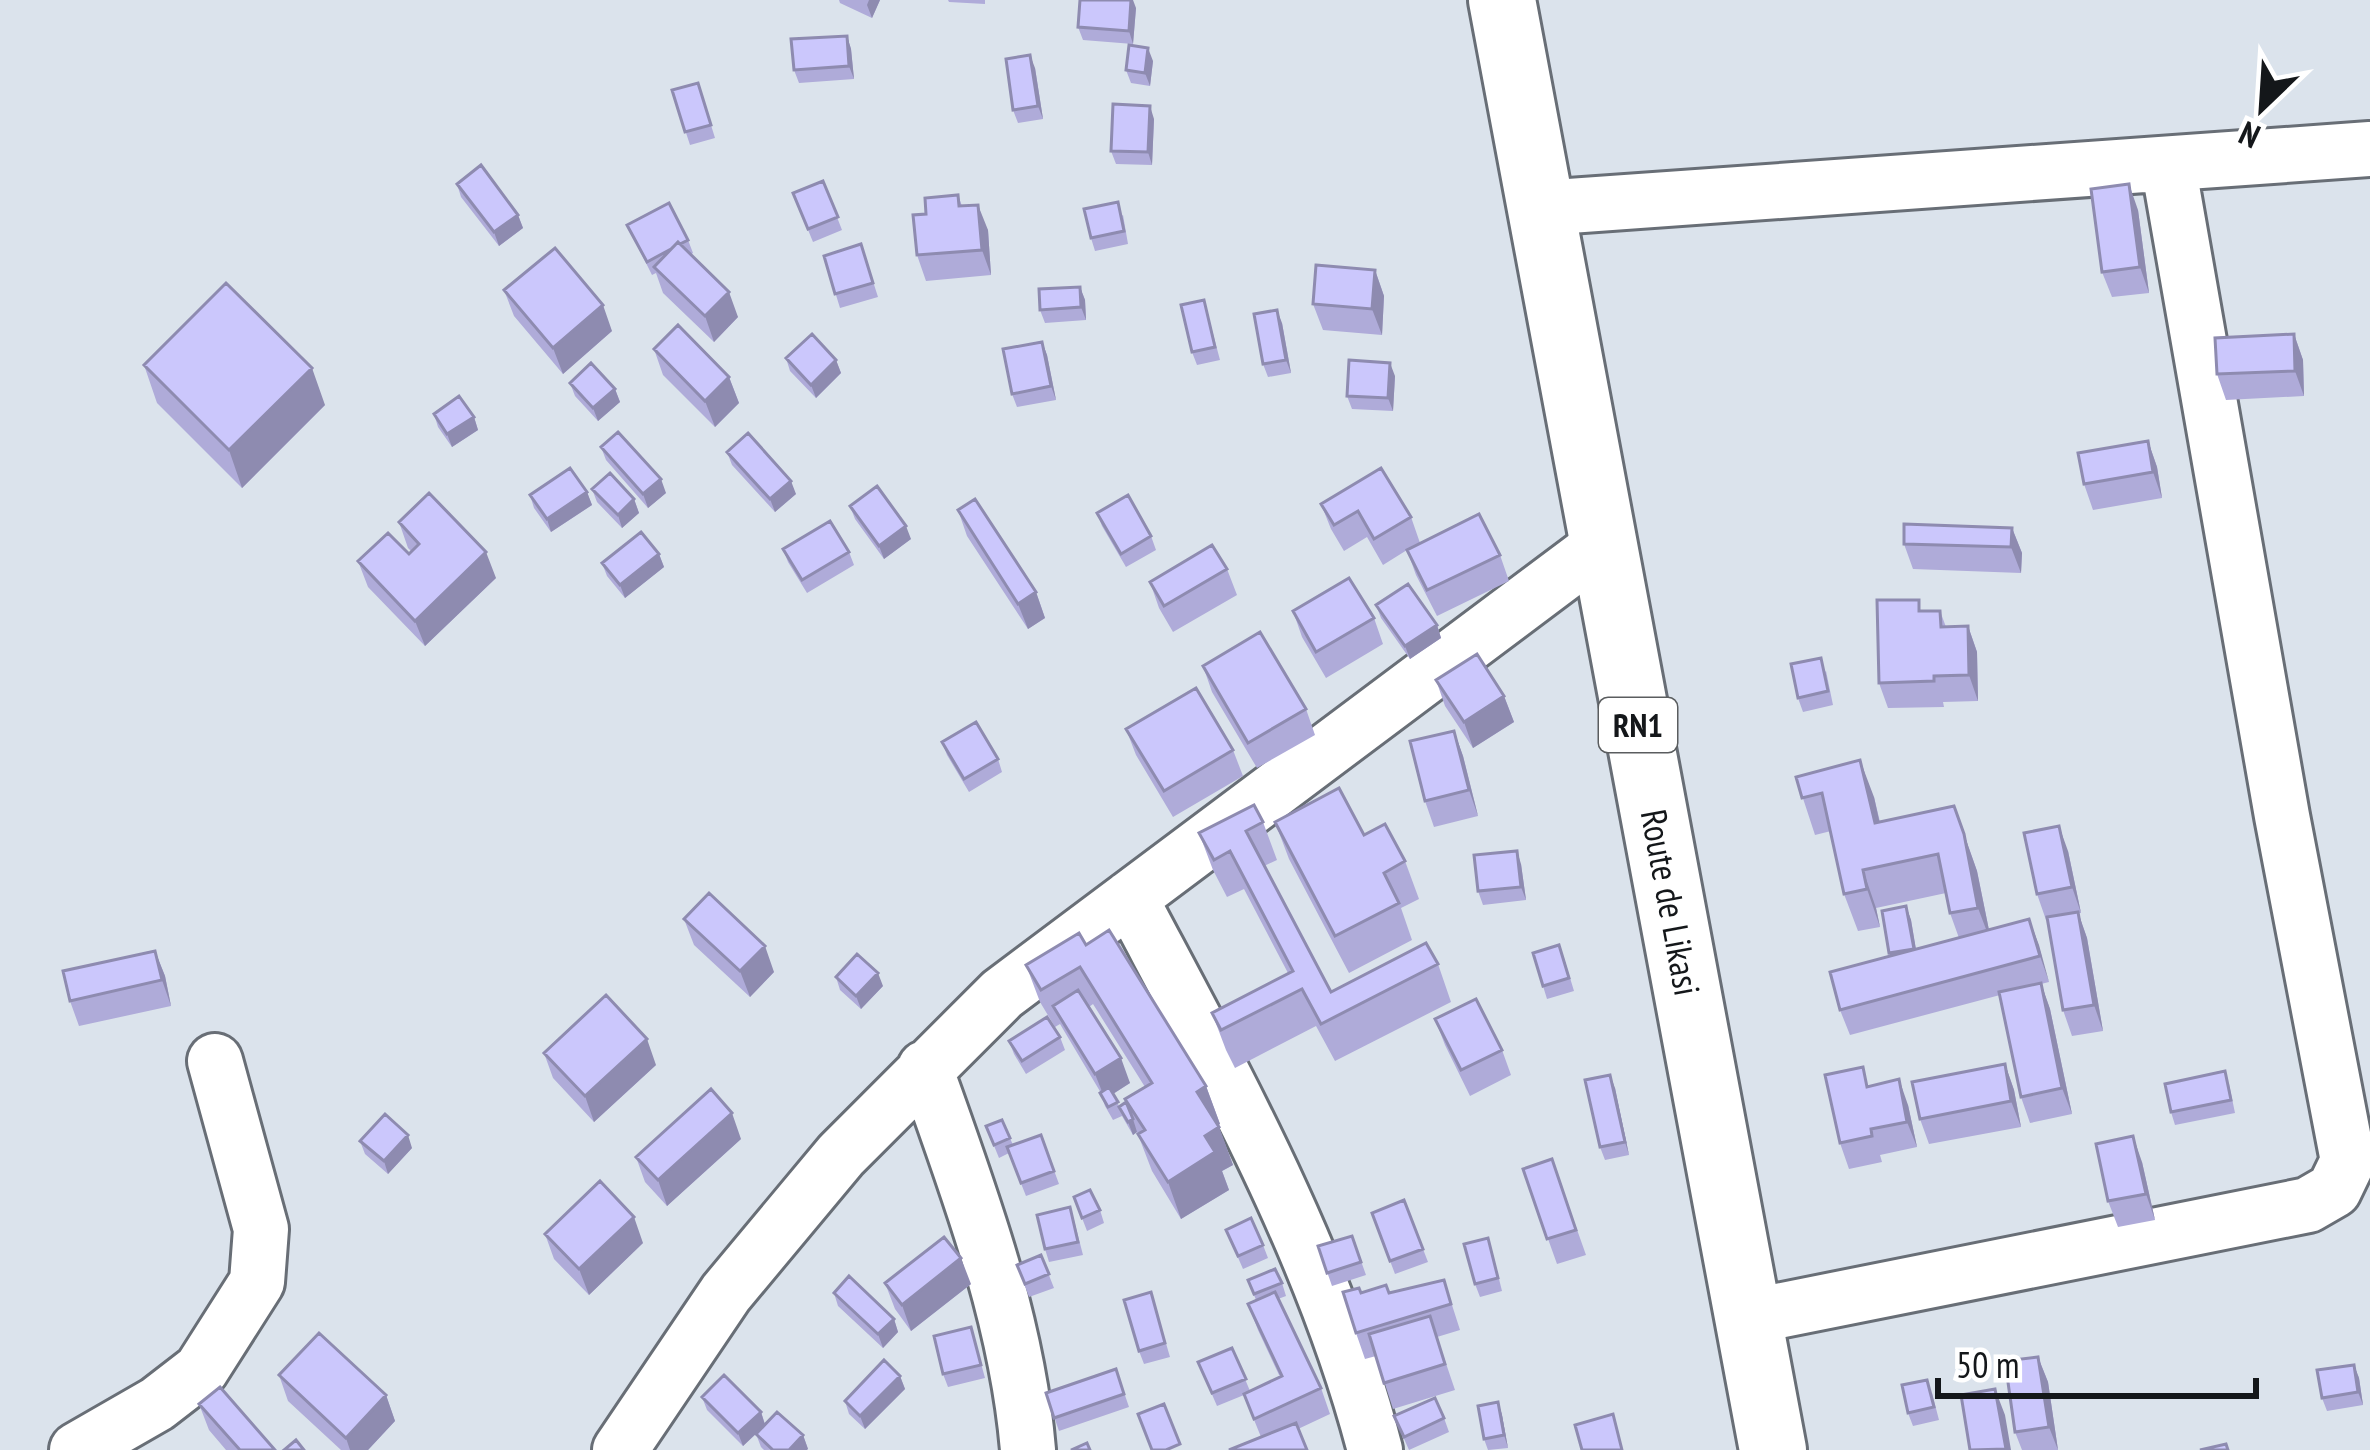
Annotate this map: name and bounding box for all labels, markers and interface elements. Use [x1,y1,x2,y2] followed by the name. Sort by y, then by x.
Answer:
[2202,48,2322,168] north arrow
[2232,112,2266,159] text: N
[1599,698,1677,752] road number: RN1
[1631,805,1712,999] street label: Route de Likasi
[1938,1324,2256,1398] scale bar
[1956,1341,2019,1388] text: 50 m

